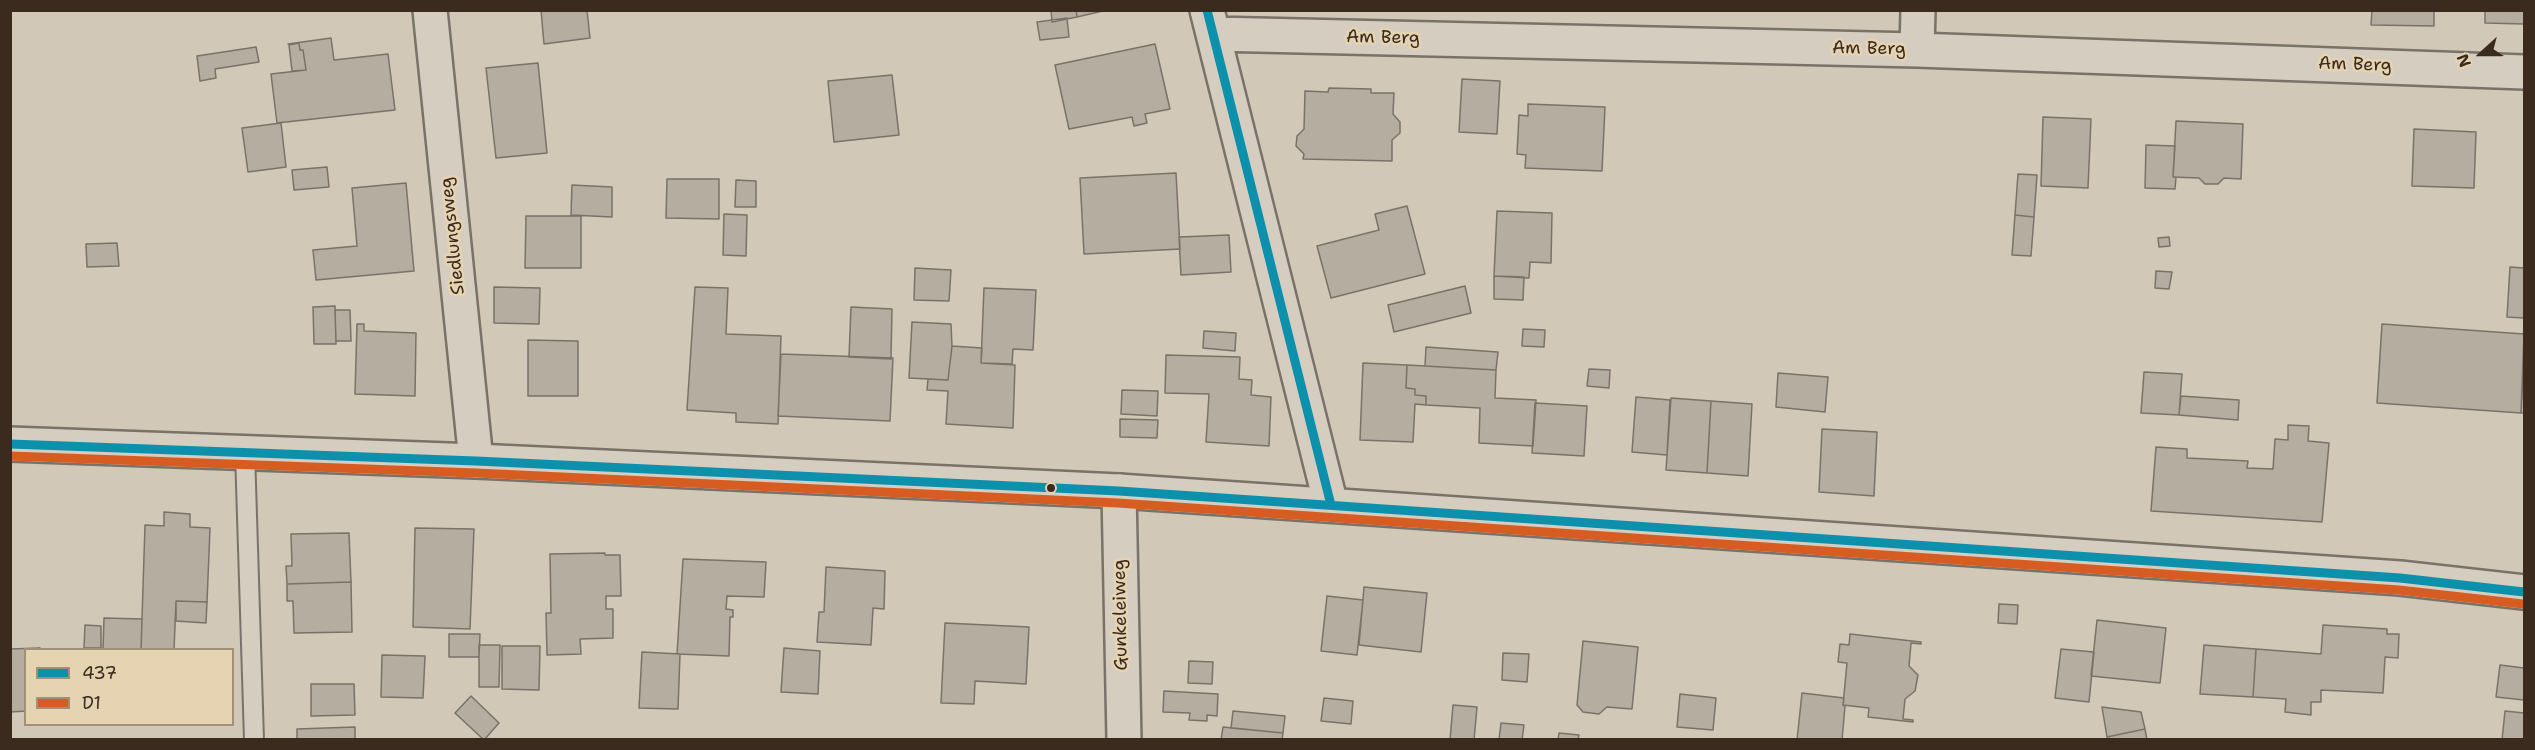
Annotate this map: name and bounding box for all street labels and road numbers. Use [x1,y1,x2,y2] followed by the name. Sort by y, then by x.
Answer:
[1346,27,1420,49] street label: Am Berg
[1832,38,1906,60] street label: Am Berg
[2318,53,2392,77] street label: Am Berg
[436,176,470,296] street label: Siedlungsweg
[1109,559,1133,671] street label: Gunkeleiweg

